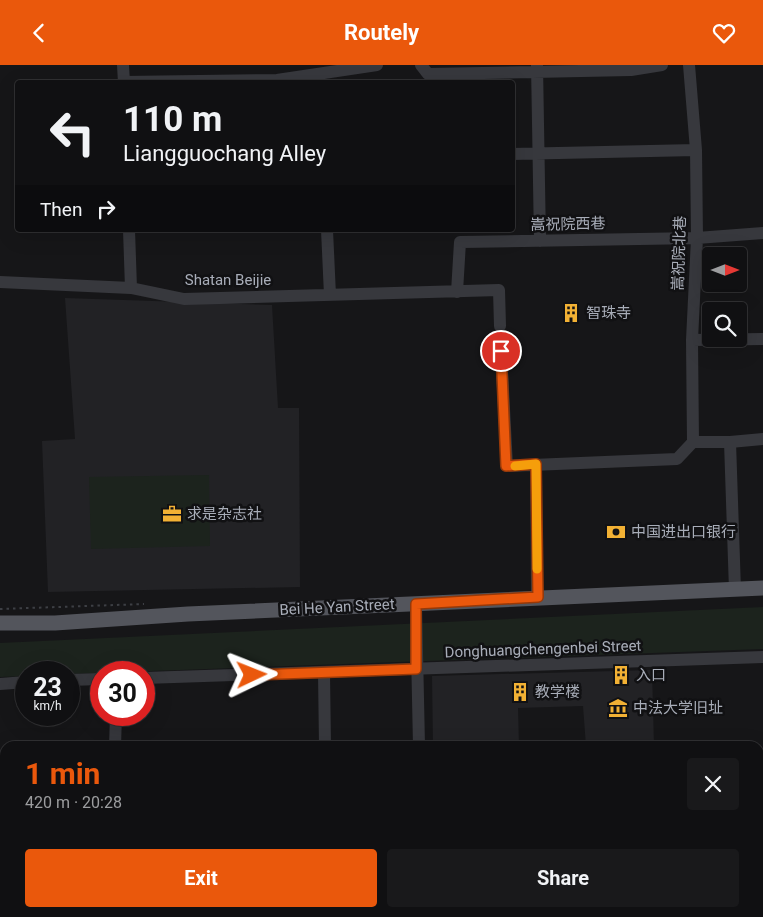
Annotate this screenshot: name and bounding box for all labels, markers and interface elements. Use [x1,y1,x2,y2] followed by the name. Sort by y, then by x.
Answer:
[25,19,53,47] icon: back
[710,19,738,47] icon: heart
[344,20,419,45] text: Routely
[123,99,222,140] text: 110 m
[40,100,105,165] icon: left
[123,141,326,166] text: Liangguochang Alley
[92,195,120,223] icon: right
[40,198,82,221] text: Then
[530,214,606,234] street label: 嵩祝院西巷
[669,215,689,291] street label: 嵩祝院北巷
[702,247,748,293] north arrow
[702,247,747,347] map controls
[185,271,271,289] street label: Shatan Beijie
[560,302,582,324] building icon: 智珠寺
[702,302,747,347] button: search
[586,304,631,322] place label: 智珠寺
[480,330,522,372] pin
[487,337,515,365] icon: arrive
[161,503,183,525] office icon: 求是杂志社
[187,505,262,523] place label: 求是杂志社
[605,521,627,543] bank icon: 中国进出口银行
[631,523,736,541] place label: 中国进出口银行
[279,595,395,619] street label: Bei He Yan Street
[444,637,642,661] street label: Donghuangchengenbei Street
[225,648,277,700] position arrow
[90,661,155,726] speed limit sign: 30
[610,664,632,686] building icon: 入口
[636,666,666,684] place label: 入口
[33,673,62,702] text: 23
[509,681,531,703] building icon: 教学楼
[535,683,580,701] place label: 教学楼
[607,697,629,719] museum icon: 中法大学旧址
[33,699,62,713] text: km/h
[633,699,723,717] place label: 中法大学旧址
[25,756,100,791] text: 1 min
[687,758,739,810] button: close
[25,793,122,812] text: 420 m · 20:28
[25,849,377,907] button: Exit
[387,849,739,907] button: Share

